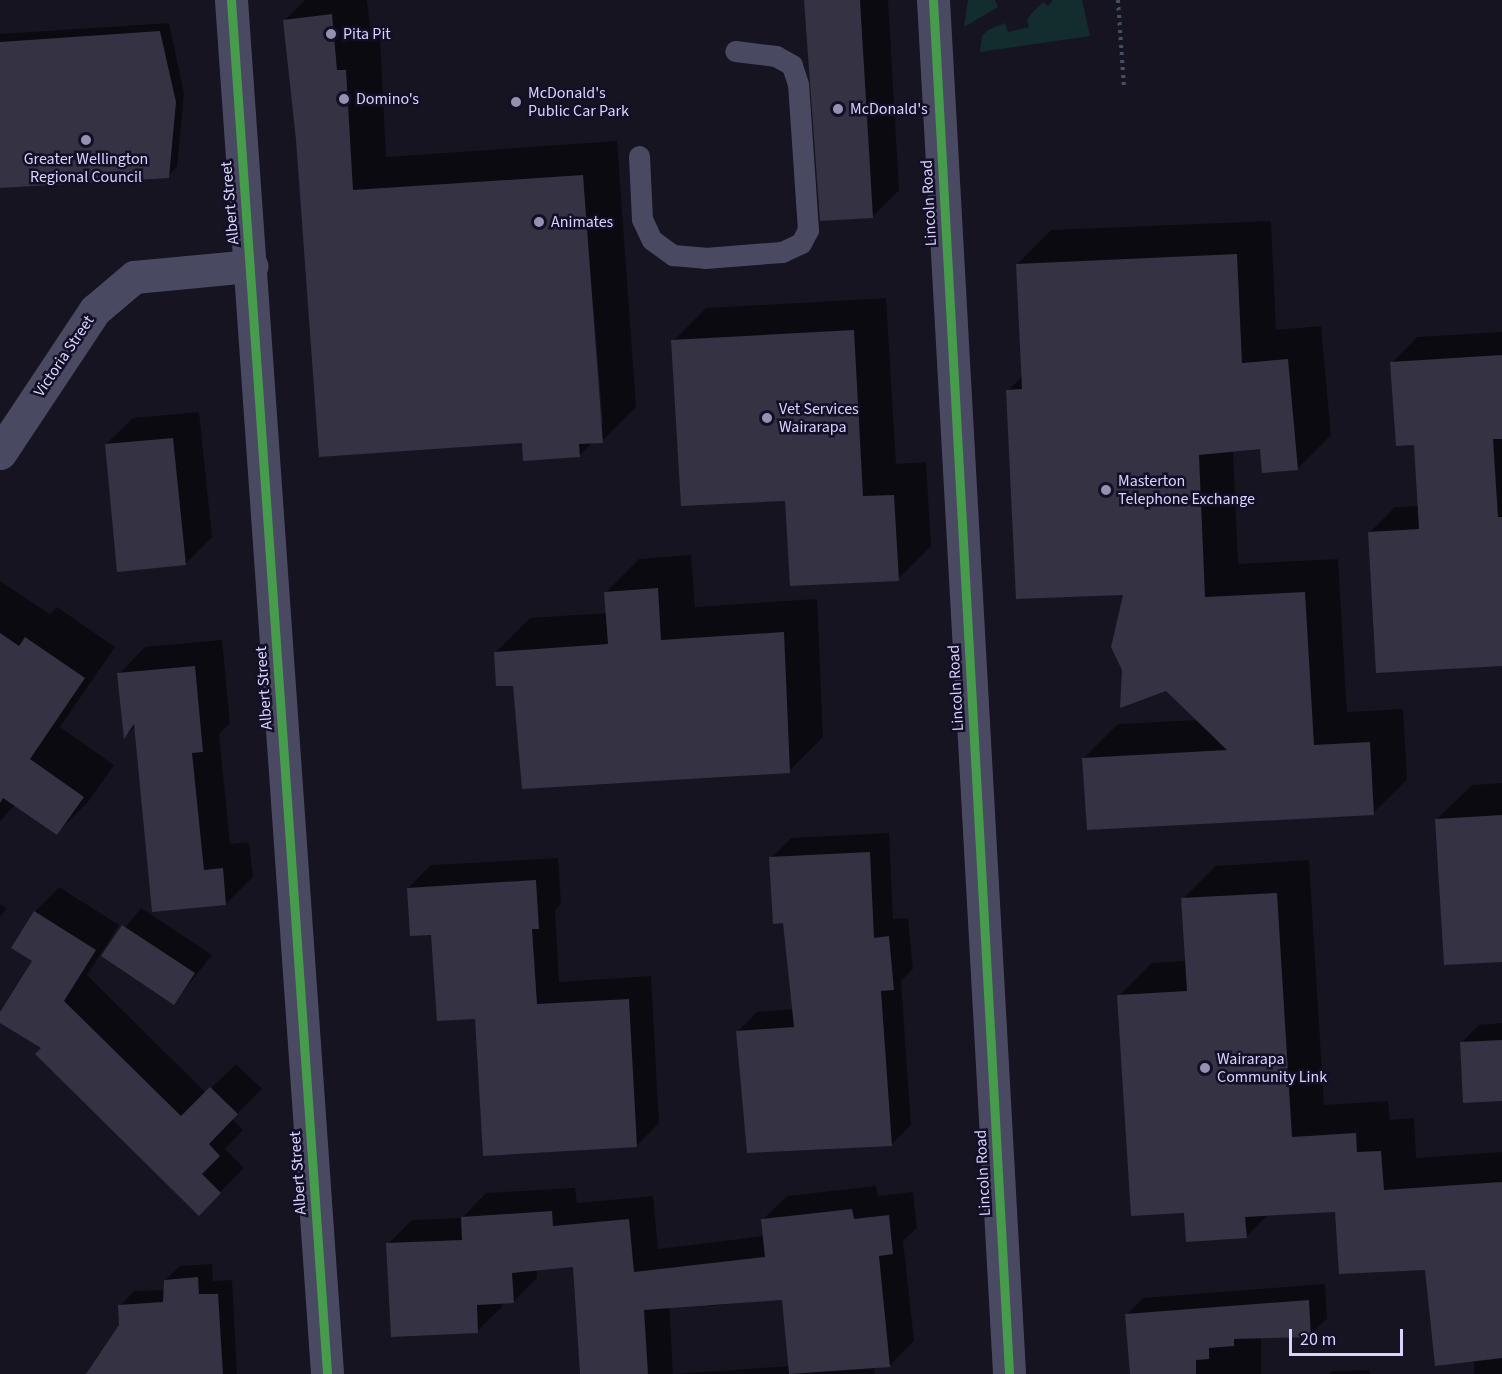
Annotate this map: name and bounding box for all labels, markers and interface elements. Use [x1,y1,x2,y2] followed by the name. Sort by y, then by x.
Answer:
[343,24,391,44] place label: Pita Pit
[324,27,338,41] marker: Pita Pit
[528,83,629,121] place label: McDonald's Public Car Park
[356,89,419,109] place label: Domino's
[337,92,351,106] marker: Domino's
[509,95,523,109] marker: McDonald's Public Car Park
[850,99,928,119] place label: McDonald's
[831,102,845,116] marker: McDonald's
[79,133,93,147] marker: Greater Wellington Regional Council
[24,149,148,187] place label: Greater Wellington Regional Council
[917,159,941,247] street label: Lincoln Road
[217,160,243,246] street label: Albert Street
[551,212,613,232] place label: Animates
[532,215,546,229] marker: Animates
[30,312,98,400] street label: Victoria Street
[779,399,859,437] place label: Vet Services Wairarapa
[760,411,774,425] marker: Vet Services Wairarapa
[1118,471,1255,509] place label: Masterton Telephone Exchange
[1099,483,1113,497] marker: Masterton Telephone Exchange
[944,644,968,732] street label: Lincoln Road
[252,646,276,730] street label: Albert Street
[1217,1049,1327,1087] place label: Wairarapa Community Link
[1198,1061,1212,1075] marker: Wairarapa Community Link
[971,1129,995,1217] street label: Lincoln Road
[286,1131,310,1215] street label: Albert Street
[1292,1317,1406,1355] scale bar
[1300,1327,1336,1352] text: 20 m

